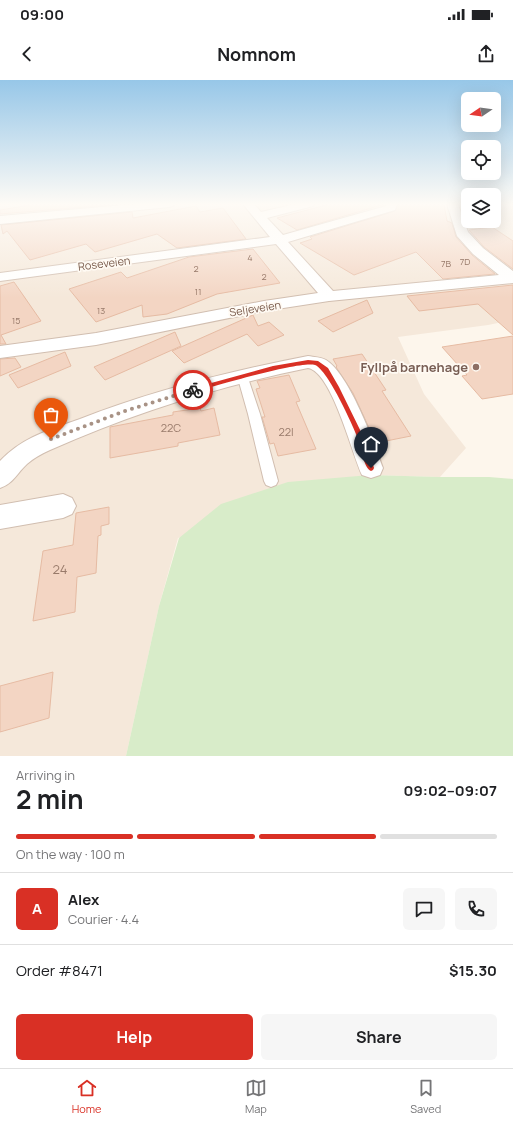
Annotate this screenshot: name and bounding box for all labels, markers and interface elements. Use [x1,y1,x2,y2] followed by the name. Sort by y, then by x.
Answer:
[20,4,64,25] text: 09:00
[217,42,296,66] text: Nomnom
[16,43,38,65] icon: back
[475,43,497,65] icon: share
[461,92,501,132] north arrow
[461,92,501,228] map controls
[461,140,501,180] button: locate
[461,188,501,228] button: layers
[247,251,253,264] house number: 4
[77,252,131,274] street label: Roseveien
[460,255,470,268] house number: 7D
[441,257,451,270] house number: 7B
[193,262,199,275] house number: 2
[261,270,267,283] house number: 2
[194,285,202,298] house number: 11
[228,297,282,319] street label: Seljeveien
[97,304,105,317] house number: 13
[12,314,20,327] house number: 15
[361,358,468,376] place label: Fyllpå barnehage
[471,362,481,372] marker: Fyllpå barnehage
[173,370,213,410] courier
[182,379,204,401] icon: bike
[34,398,68,439] pin
[40,404,62,426] icon: bag
[161,420,181,435] house number: 22C
[278,424,294,439] house number: 22I
[354,427,388,468] pin
[360,433,382,455] icon: home
[53,560,68,578] house number: 24
[16,766,75,784] text: Arriving in
[404,780,497,801] text: 09:02–09:07
[16,781,84,817] text: 2 min
[16,845,125,863] text: On the way · 100 m
[403,888,445,930] button: chat
[455,888,497,930] button: phone
[68,889,99,910] text: Alex
[32,898,42,919] text: A
[68,910,139,928] text: Courier · 4.4
[16,960,103,981] text: Order #8471
[449,960,497,981] text: $15.30
[16,1014,253,1060] button: Help
[261,1014,497,1060] button: Share
[72,1077,101,1116] tab: Home
[245,1077,267,1116] tab: Map
[410,1077,441,1116] tab: Saved

